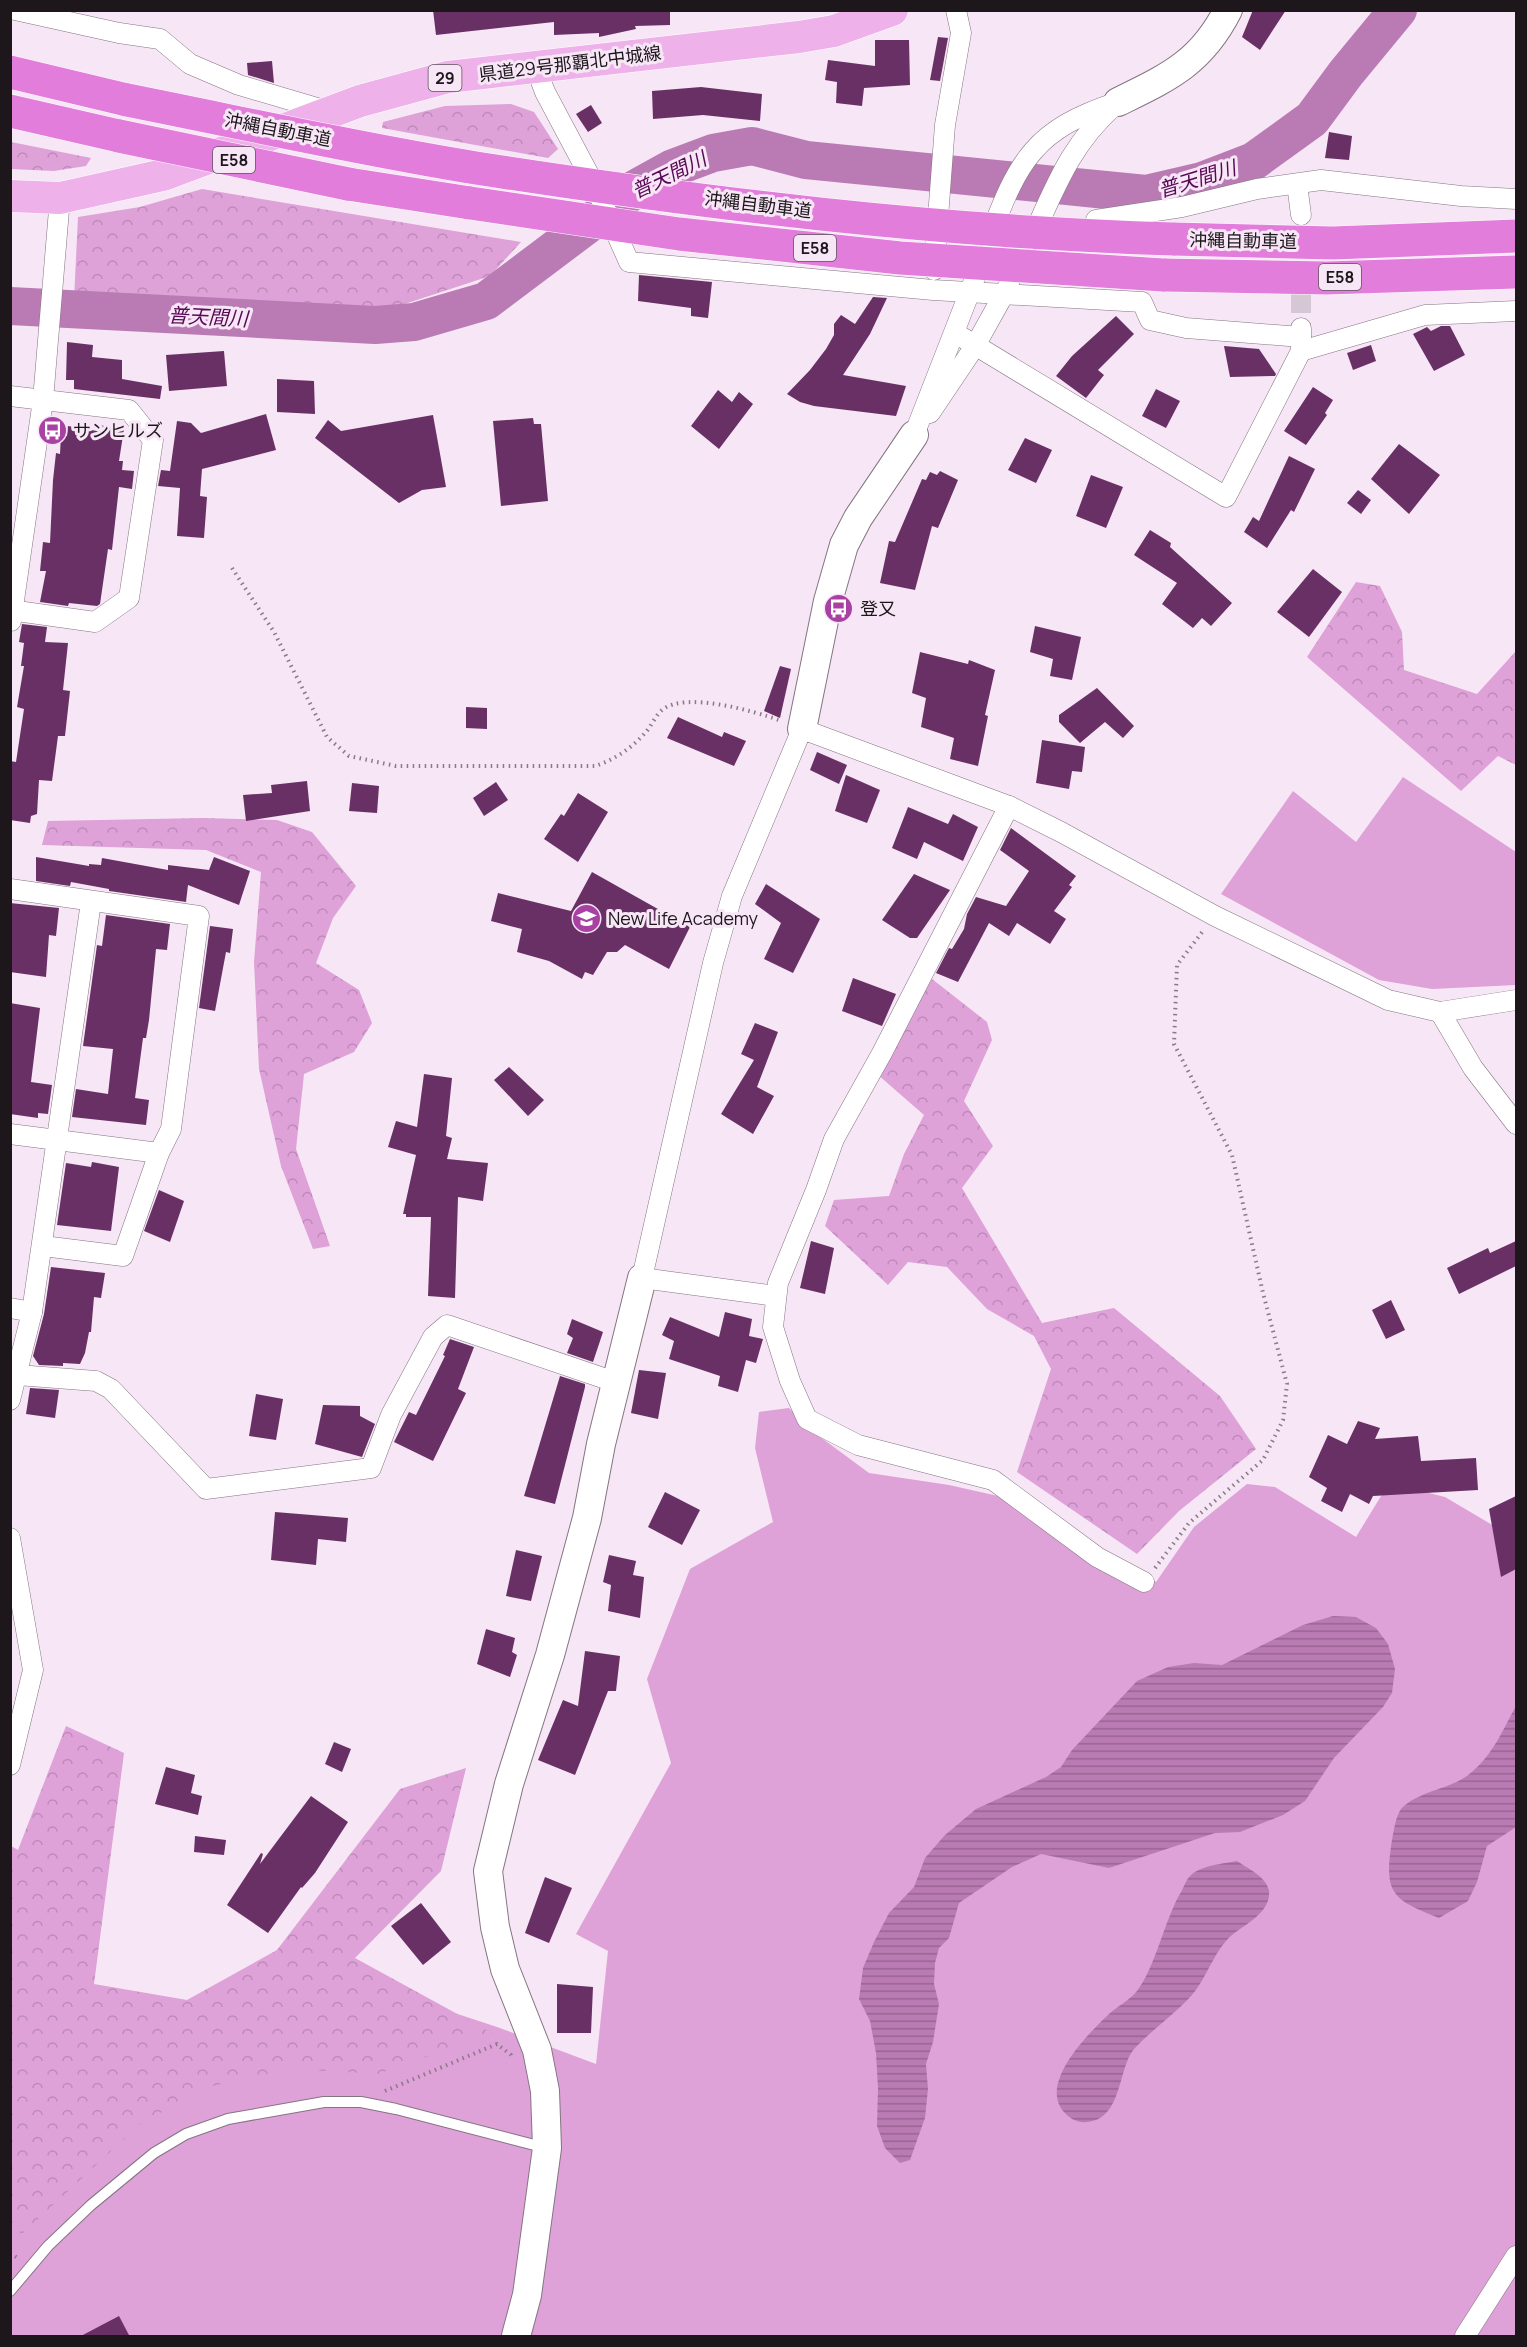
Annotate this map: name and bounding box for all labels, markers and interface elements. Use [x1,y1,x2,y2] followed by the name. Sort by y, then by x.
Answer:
[477,40,662,86] street label: 県道29号那覇北中城線
[428,65,462,91] road number: 29
[223,107,333,151] street label: 沖縄自動車道
[627,144,712,204] water label: 普天間川
[213,147,255,173] road number: E58
[1155,153,1241,203] water label: 普天間川
[703,186,813,222] street label: 沖縄自動車道
[1189,227,1297,253] street label: 沖縄自動車道
[794,235,836,261] road number: E58
[1319,264,1361,290] road number: E58
[167,301,251,332] water label: 普天間川
[36,415,68,447] bus stop icon: サンヒルズ
[73,418,163,442] place label: サンヒルズ
[823,593,855,625] bus stop icon: 登又
[860,596,896,620] place label: 登又
[571,903,603,935] school or university icon: New Life Academy
[608,906,759,930] place label: New Life Academy

